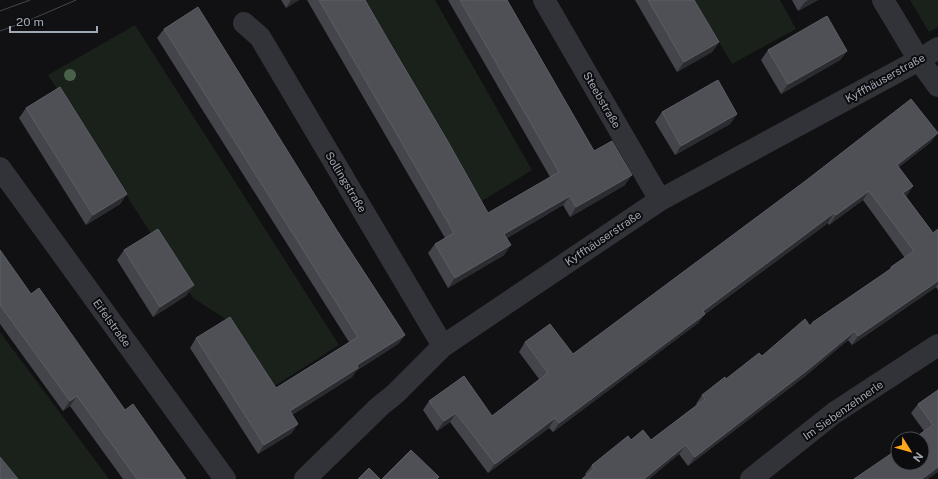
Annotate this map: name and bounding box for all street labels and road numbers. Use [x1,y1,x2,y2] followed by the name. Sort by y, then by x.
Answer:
[843,51,927,105] street label: Kyffhäuserstraße
[581,70,623,130] street label: Steebstraße
[323,150,369,214] street label: Sollingstraße
[563,208,643,268] street label: Kyffhäuserstraße
[91,297,133,349] street label: Eifelstraße
[801,378,885,442] street label: Im Siebenzehnerle

